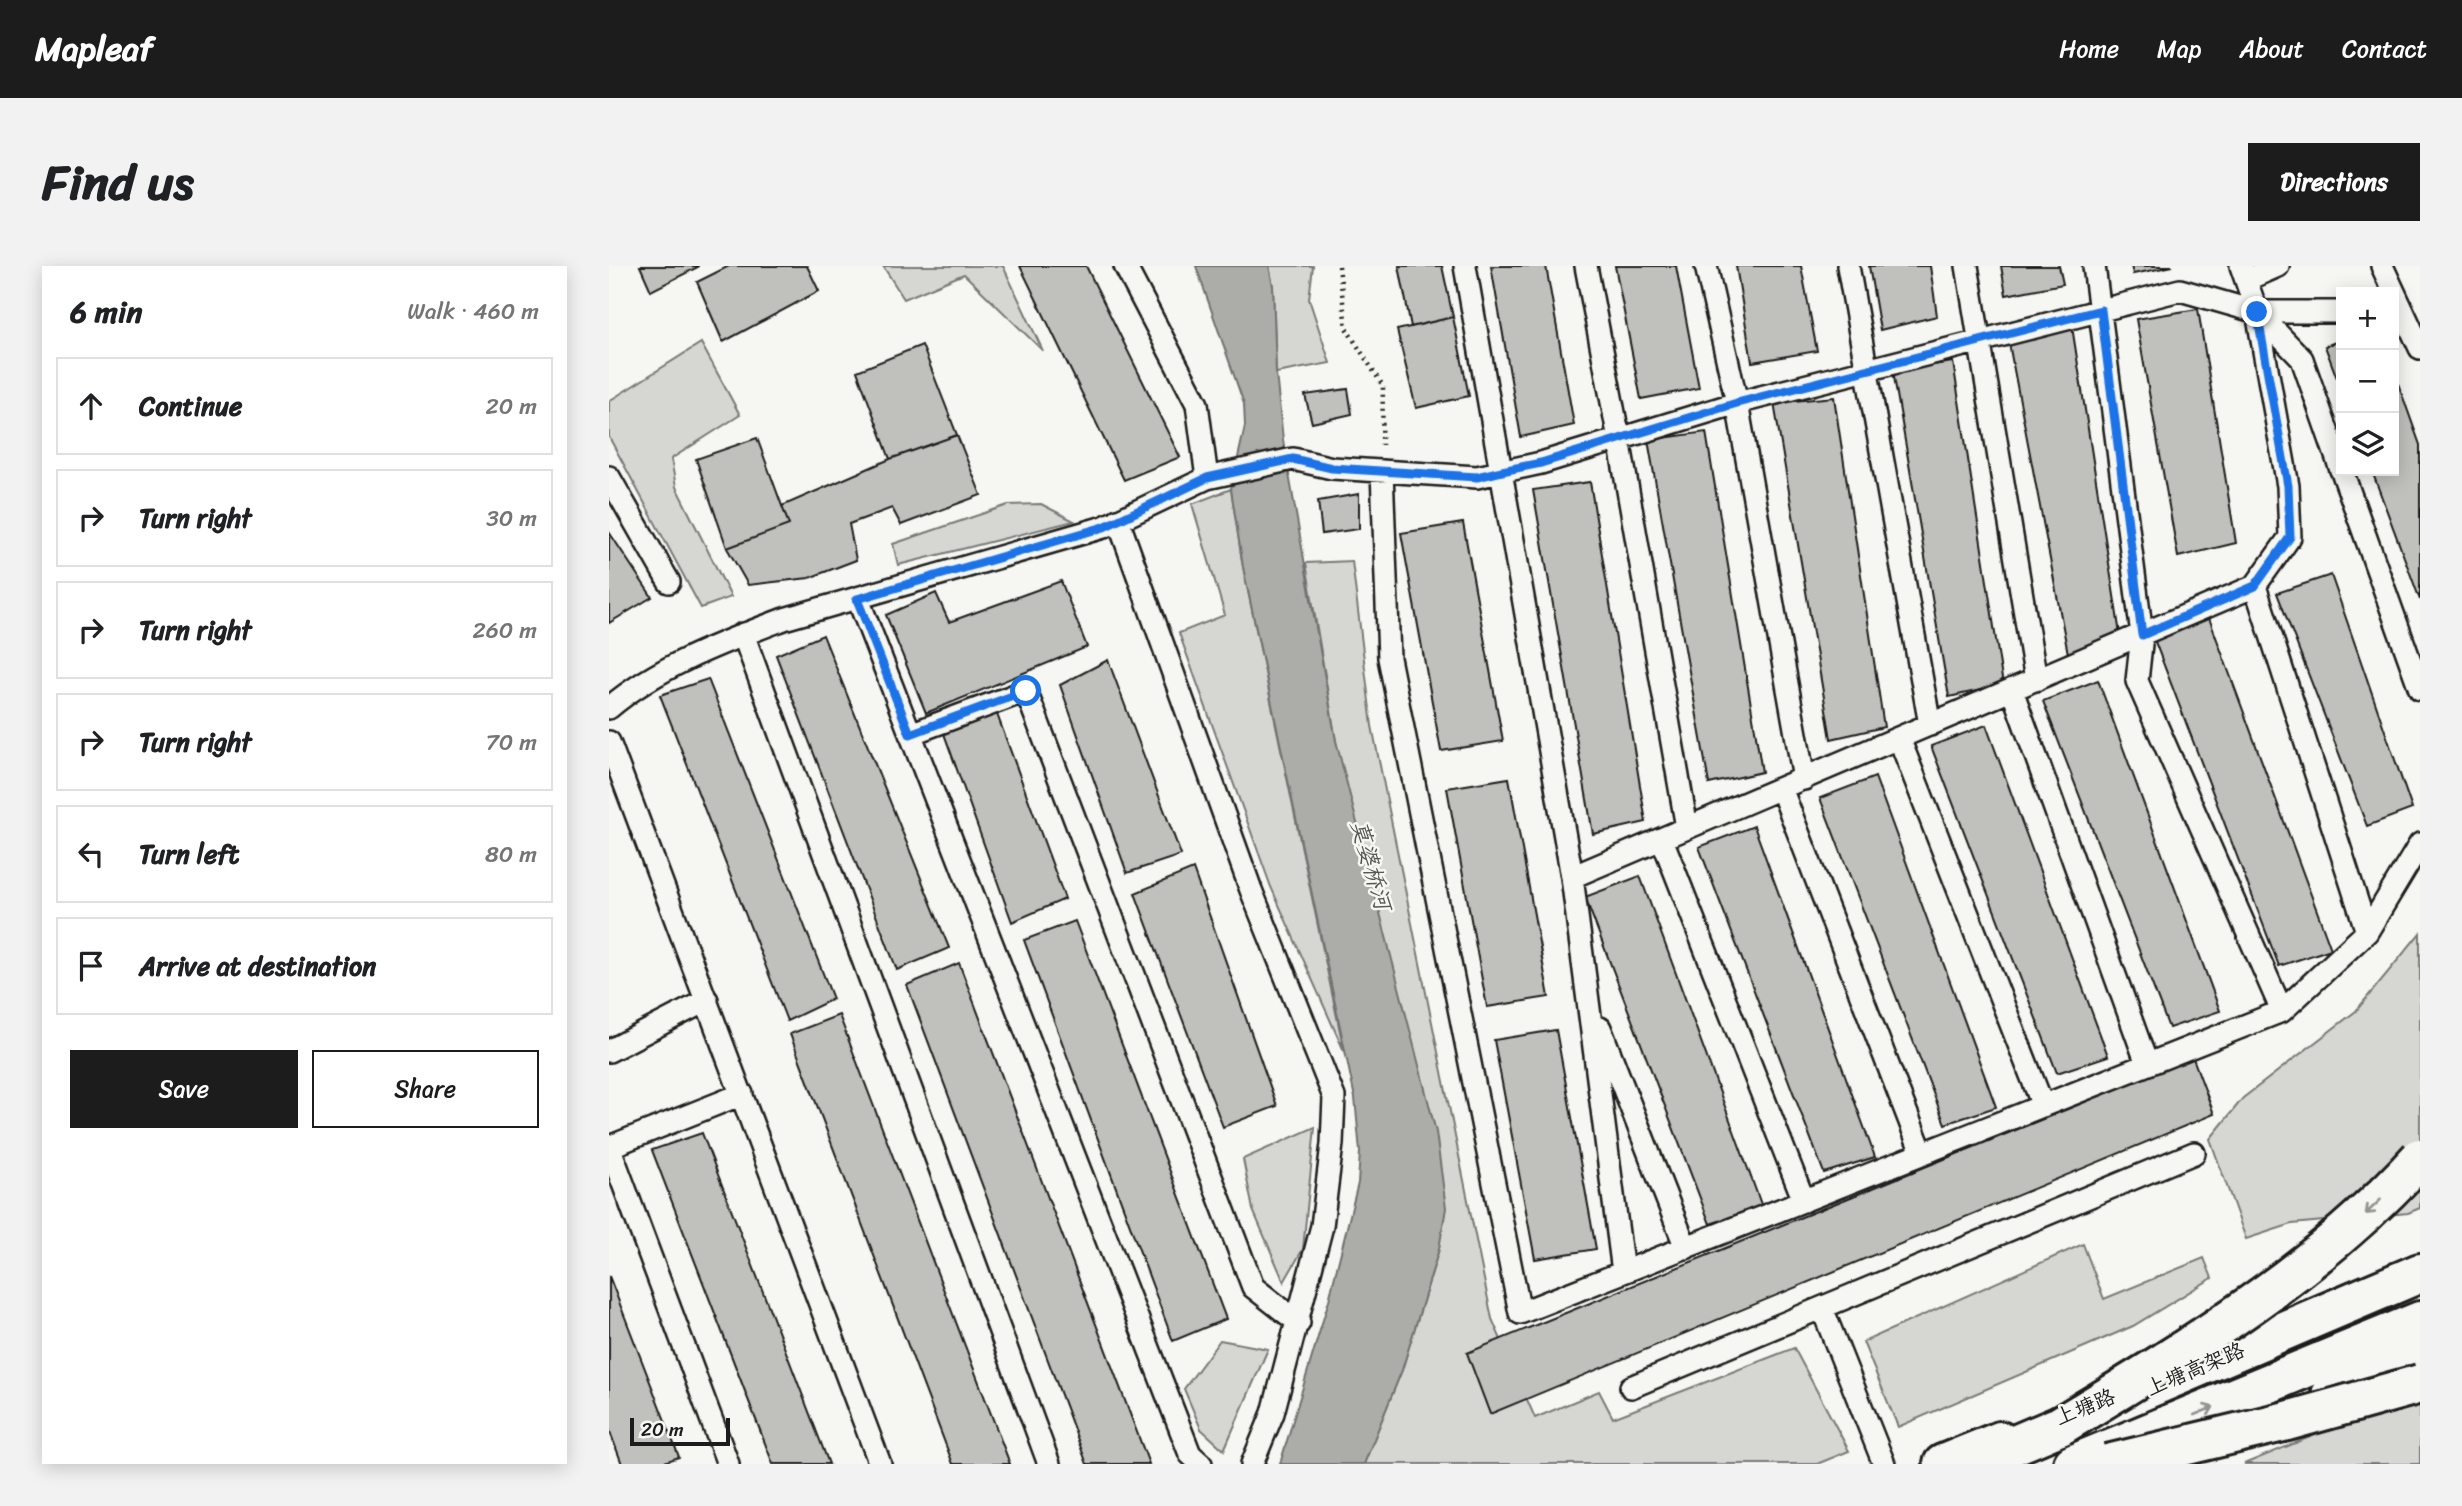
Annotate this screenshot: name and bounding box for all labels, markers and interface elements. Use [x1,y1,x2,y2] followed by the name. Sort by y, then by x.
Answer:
[35,20,153,78] text: Mapleaf
[2059,28,2119,70] text: Home
[2157,28,2201,70] text: Map
[2239,28,2304,70] text: About
[2342,28,2427,70] text: Contact
[42,139,194,226] text: Find us
[2248,143,2420,221] button: Directions
[70,285,142,339] text: 6 min
[2336,287,2399,476] map controls
[2336,287,2399,350] button: +
[407,291,539,332] text: Walk · 460 m
[2241,296,2272,327] route end
[2336,350,2399,413] button: −
[139,383,242,429] text: Continue
[486,386,537,427] text: 20 m
[72,387,110,425] icon: ahead
[2336,413,2399,476] button: layers
[139,495,252,541] text: Turn right
[486,498,537,539] text: 30 m
[72,499,110,537] icon: right
[139,607,252,653] text: Turn right
[472,610,537,651] text: 260 m
[72,611,110,649] icon: right
[1010,675,1041,706] route start
[139,719,252,765] text: Turn right
[486,722,537,763] text: 70 m
[72,723,110,761] icon: right
[1339,815,1404,919] water label: 莫婆桥河
[139,831,239,877] text: Turn left
[485,834,537,875] text: 80 m
[72,835,110,873] icon: left
[139,943,376,989] text: Arrive at destination
[72,947,110,985] icon: arrive
[70,1050,298,1128] button: Save
[312,1050,539,1128] button: Share
[2365,1199,2382,1216] one-way arrow
[2139,1331,2251,1407] street label: 上塘高架路
[2049,1378,2121,1436] street label: 上塘路
[2193,1403,2214,1416] one-way arrow
[641,1413,684,1446] text: 20 m
[630,1415,730,1447] scale bar

